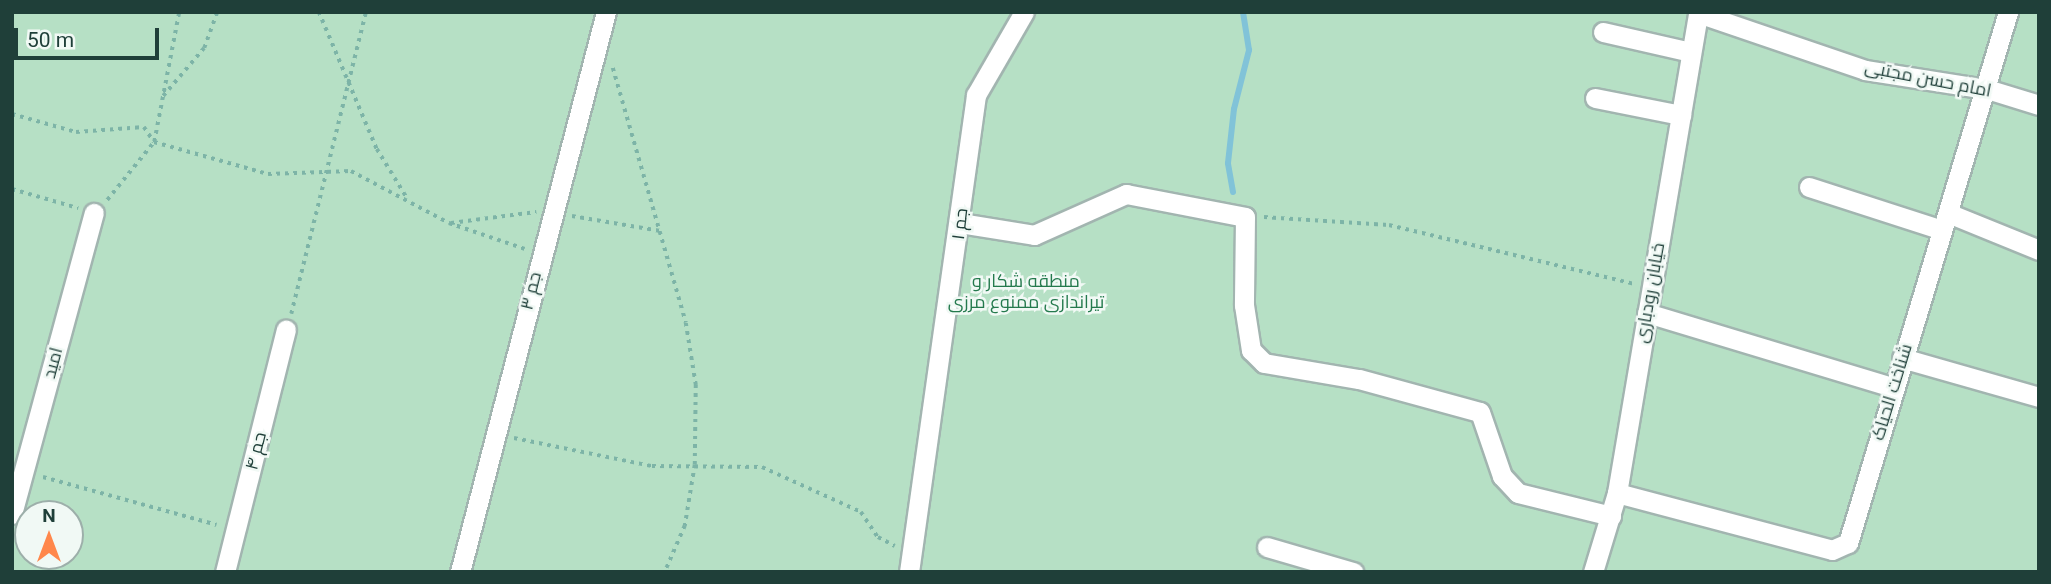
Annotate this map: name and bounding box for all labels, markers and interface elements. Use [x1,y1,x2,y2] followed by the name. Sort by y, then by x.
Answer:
[18,14,163,58] scale bar
[27,28,74,52] text: 50 m
[1863,56,1993,102] street label: امام حسن مجتبی
[947,207,973,241] street label: جم ۱
[1631,241,1669,345] street label: خیابان رودباری
[516,270,546,312] street label: جم ۳
[948,271,1104,314] park label: منطقه شکار و تیراندازی ممنوع مرزی
[1867,341,1917,443] street label: شناخت الحیاک
[39,345,67,381] street label: امید
[241,430,271,472] street label: جم ۴
[14,500,84,570] north arrow
[42,504,56,527] text: N

